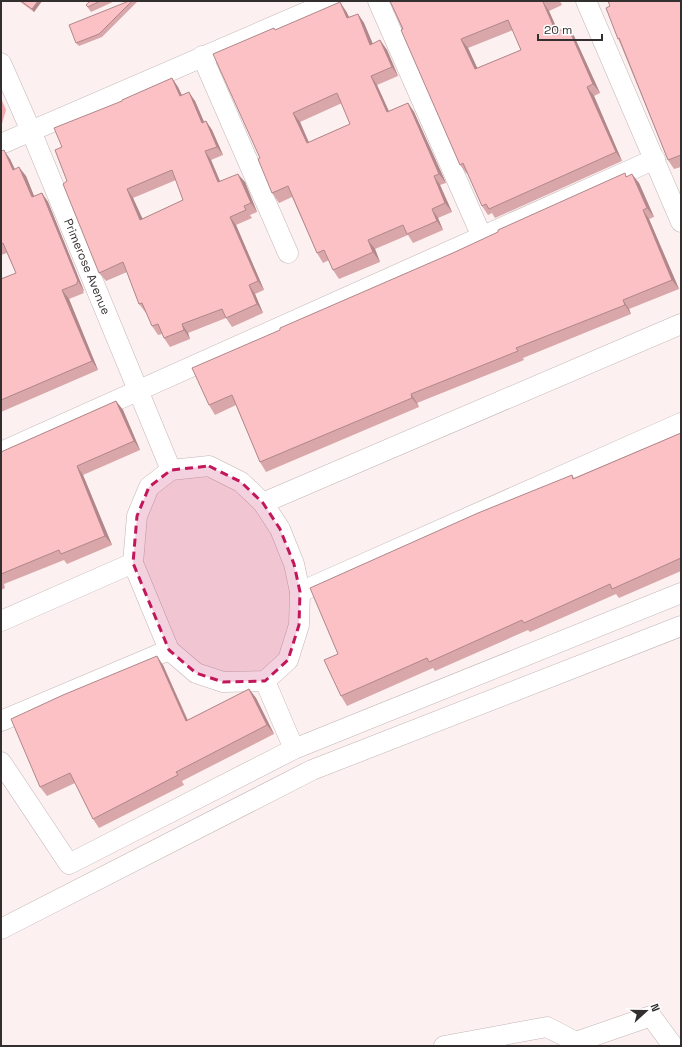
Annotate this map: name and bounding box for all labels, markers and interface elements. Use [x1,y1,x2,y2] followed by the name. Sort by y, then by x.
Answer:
[538,16,602,42] scale bar
[544,22,572,38] text: 20 m
[60,216,114,317] street label: Primerose Avenue
[626,991,666,1031] north arrow
[647,1001,663,1013] text: N

